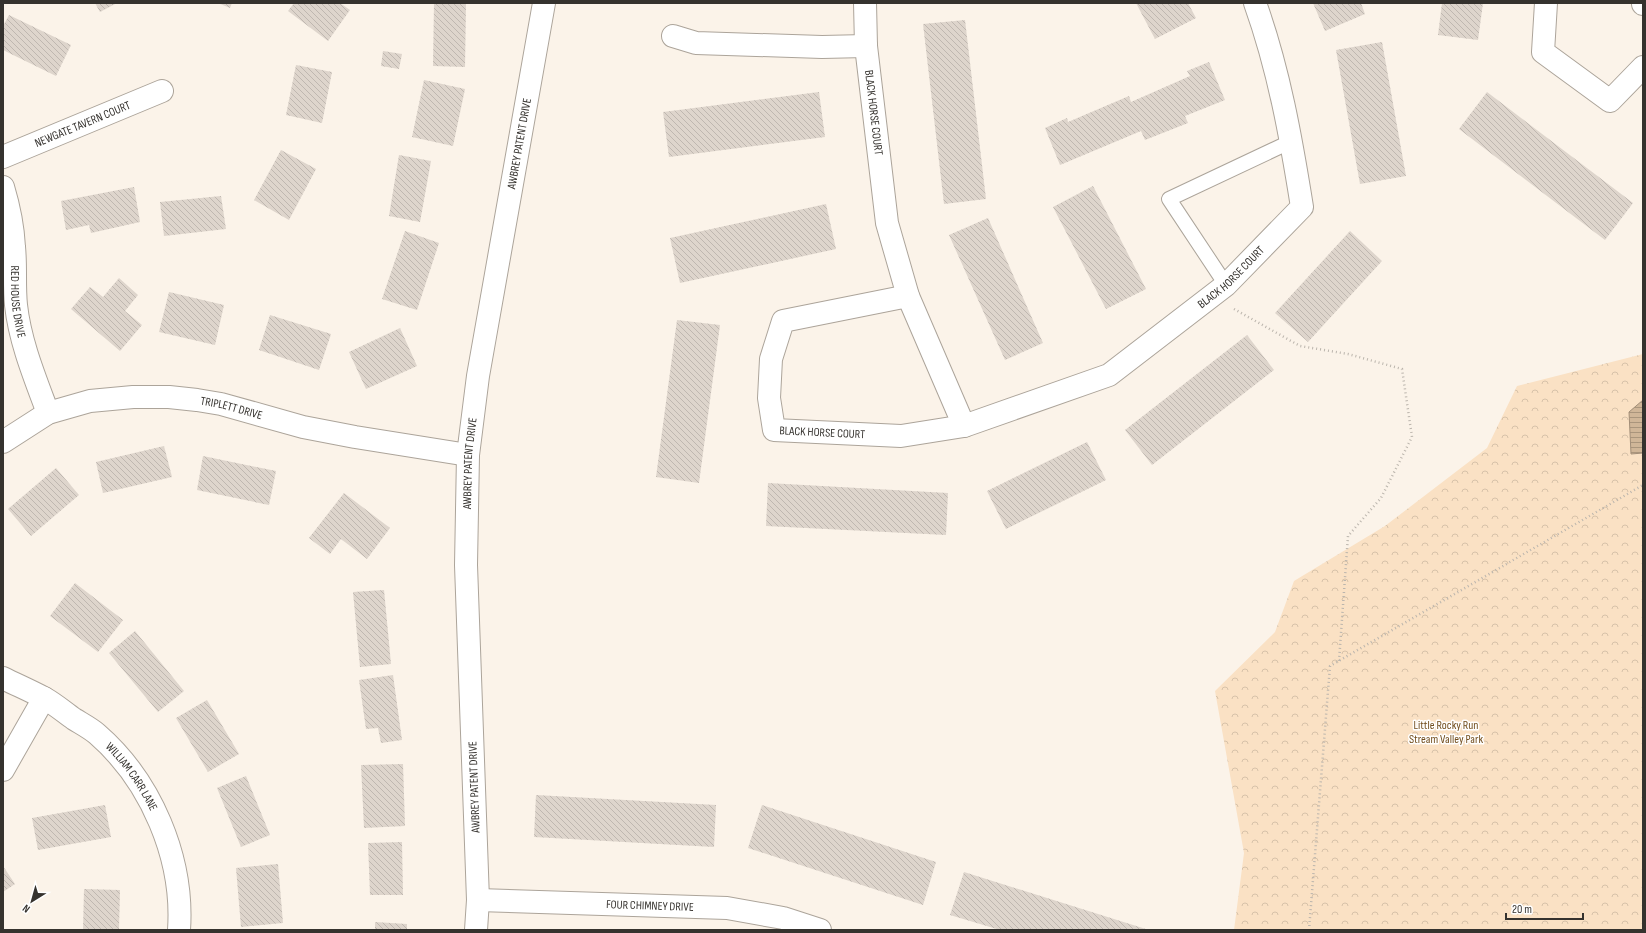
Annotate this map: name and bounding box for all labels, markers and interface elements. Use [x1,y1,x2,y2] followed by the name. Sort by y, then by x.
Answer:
[861,69,886,156] street label: BLACK HORSE COURT
[504,97,535,191] street label: AWBREY PATENT DRIVE
[33,98,133,151] street label: NEWGATE TAVERN COURT
[1195,243,1268,312] street label: BLACK HORSE COURT
[7,265,29,339] street label: RED HOUSE DRIVE
[199,394,264,423] street label: TRIPLETT DRIVE
[460,417,481,510] street label: AWBREY PATENT DRIVE
[779,423,865,442] street label: BLACK HORSE COURT
[1409,718,1483,747] park label: Little Rocky Run Stream Valley Park
[102,739,161,813] street label: WILLIAM CARR LANE
[465,741,484,834] street label: AWBREY PATENT DRIVE
[12,881,52,921] north arrow
[1506,895,1583,921] scale bar
[606,897,694,915] street label: FOUR CHIMNEY DRIVE
[20,902,33,916] text: N
[1512,902,1532,917] text: 20 m

